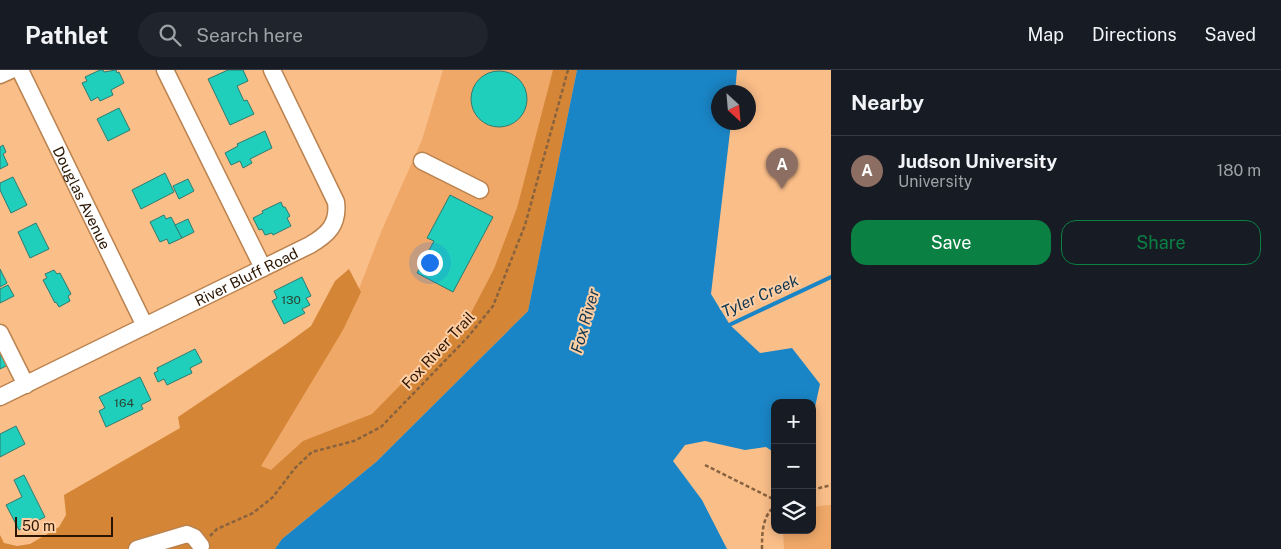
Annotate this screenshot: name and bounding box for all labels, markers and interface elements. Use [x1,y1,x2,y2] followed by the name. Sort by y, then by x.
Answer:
[138,12,488,57] search box
[25,21,108,49] text: Pathlet
[156,21,184,49] icon: search
[196,24,303,46] text: Search here
[1027,24,1064,45] text: Map
[1092,24,1177,45] text: Directions
[1205,24,1256,45] text: Saved
[711,85,756,130] north arrow
[851,90,924,115] text: Nearby
[50,143,115,252] street label: Douglas Avenue
[766,148,798,189] pin: A
[898,150,1057,172] text: Judson University
[861,161,873,180] text: A
[1217,161,1261,180] text: 180 m
[898,172,972,191] text: University
[851,220,1051,265] button: Save
[1061,220,1261,265] button: Share
[192,244,301,309] street label: River Bluff Road
[417,250,443,276] your location
[719,270,802,321] water label: Tyler Creek
[567,286,604,355] water label: Fox River
[281,293,301,307] house number: 130
[398,308,478,392] street label: Fox River Trail
[114,396,134,410] house number: 164
[771,399,816,534] map controls
[771,399,816,444] button: +
[771,444,816,489] button: −
[771,489,816,534] button: layers
[15,514,112,537] scale bar
[22,518,55,534] text: 50 m

